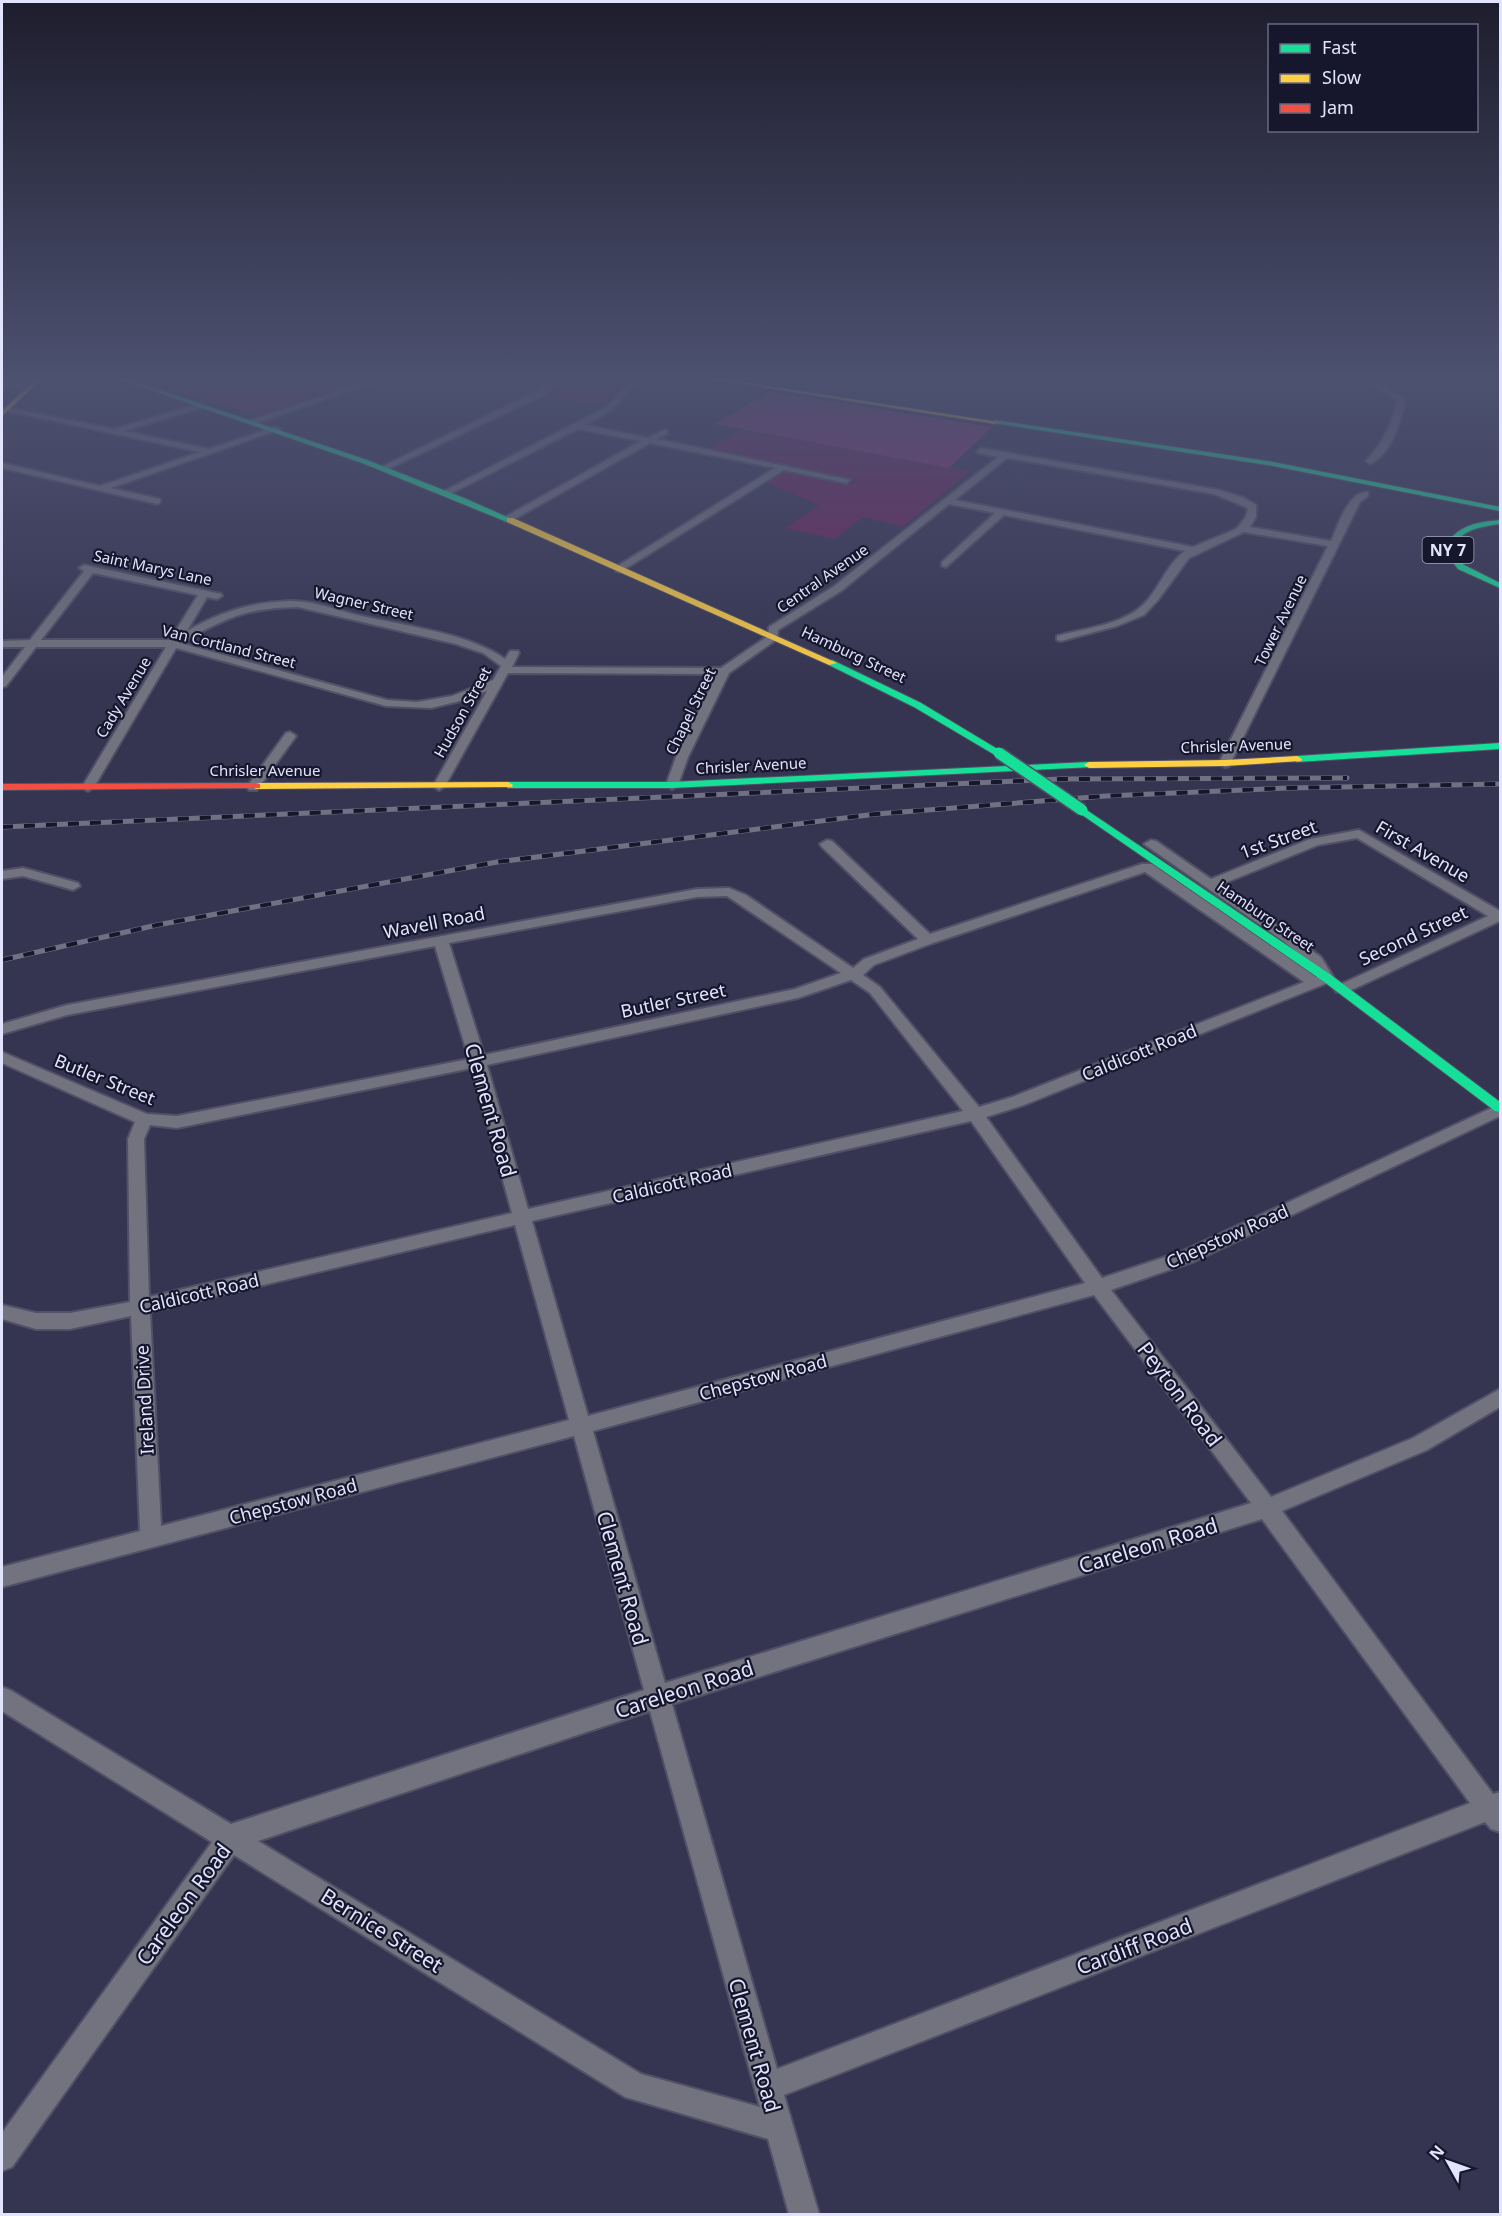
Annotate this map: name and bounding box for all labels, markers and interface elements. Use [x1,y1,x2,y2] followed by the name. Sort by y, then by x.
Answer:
[1268,24,1478,132] legend
[1322,35,1357,59] text: Fast
[1322,65,1361,89] text: Slow
[1320,95,1354,119] text: Jam
[1422,537,1474,563] road number: NY 7
[772,539,872,617] street label: Central Avenue
[92,545,214,589] street label: Saint Marys Lane
[1249,571,1311,669] street label: Tower Avenue
[313,582,416,624] street label: Wagner Street
[160,620,298,672] street label: Van Cortland Street
[799,621,910,687] street label: Hamburg Street
[91,653,155,741] street label: Cady Avenue
[429,663,495,761] street label: Hudson Street
[660,664,720,758] street label: Chapel Street
[1180,733,1292,757] street label: Chrisler Avenue
[695,752,807,778] street label: Chrisler Avenue
[209,760,321,780] street label: Chrisler Avenue
[1236,814,1320,864] street label: 1st Street
[1372,815,1474,887] street label: First Avenue
[1214,876,1319,956] street label: Hamburg Street
[1355,899,1471,971] street label: Second Street
[381,900,487,944] street label: Wavell Road
[618,977,728,1023] street label: Butler Street
[1078,1018,1200,1086] street label: Caldicott Road
[458,1040,524,1180] street label: Clement Road
[51,1048,159,1110] street label: Butler Street
[610,1158,734,1208] street label: Caldicott Road
[1162,1198,1292,1274] street label: Chepstow Road
[137,1268,261,1318] street label: Caldicott Road
[1131,1336,1229,1452] street label: Peyton Road
[129,1345,159,1455] street label: Ireland Drive
[696,1348,830,1406] street label: Chepstow Road
[226,1472,360,1530] street label: Chepstow Road
[590,1508,656,1648] street label: Clement Road
[1075,1511,1221,1579] street label: Careleon Road
[611,1653,757,1725] street label: Careleon Road
[129,1838,237,1970] street label: Careleon Road
[316,1881,449,1979] street label: Bernice Street
[1072,1911,1196,1981] street label: Cardiff Road
[722,1975,788,2115] street label: Clement Road
[1418,2132,1478,2192] north arrow
[1424,2140,1449,2164] text: N

